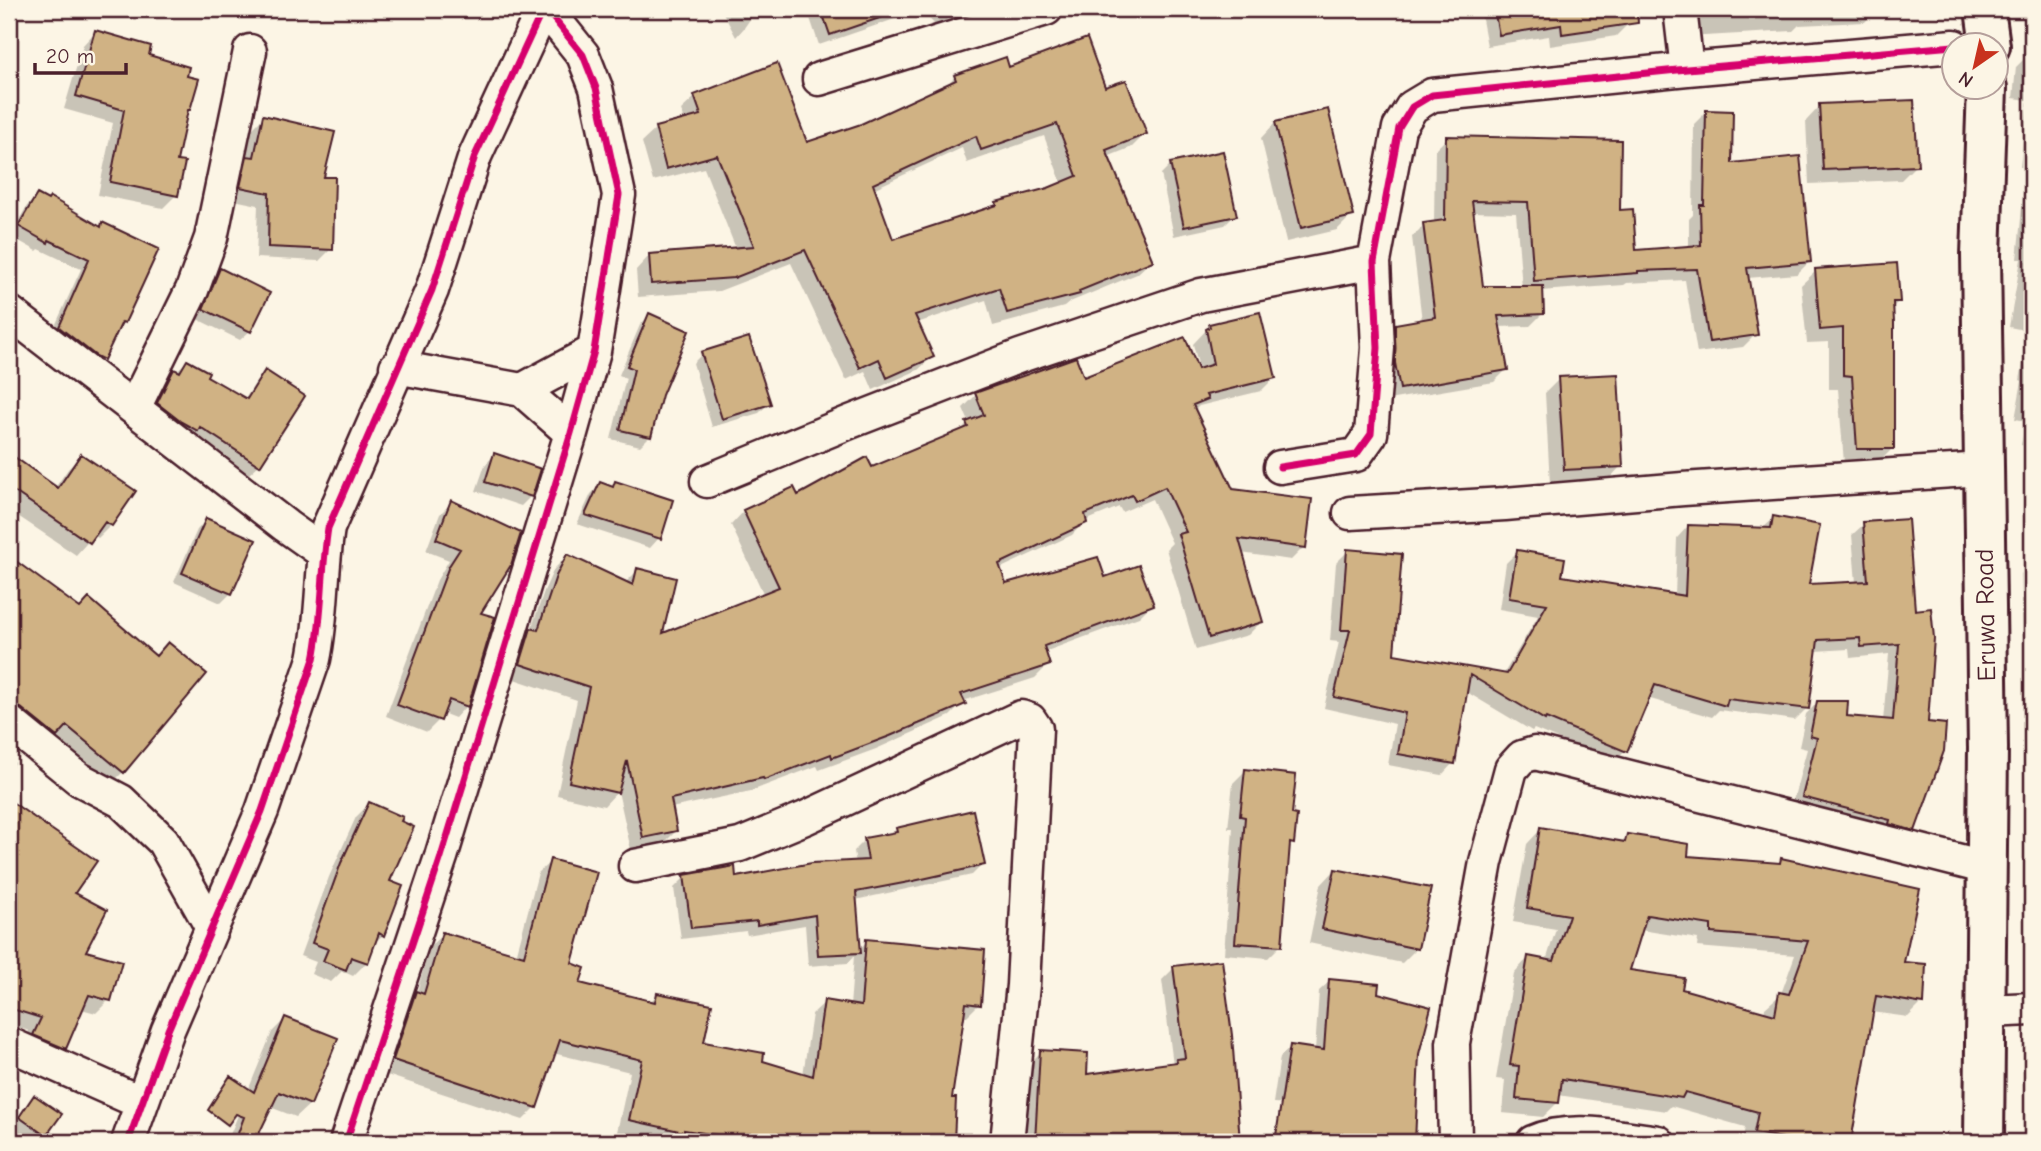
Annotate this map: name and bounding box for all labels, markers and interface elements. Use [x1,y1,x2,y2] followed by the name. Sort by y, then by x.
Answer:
[35,32,126,76] scale bar
[1940,32,2010,102] north arrow
[46,44,94,68] text: 20 m
[1955,67,1977,92] text: N
[1970,548,2002,682] street label: Eruwa Road

